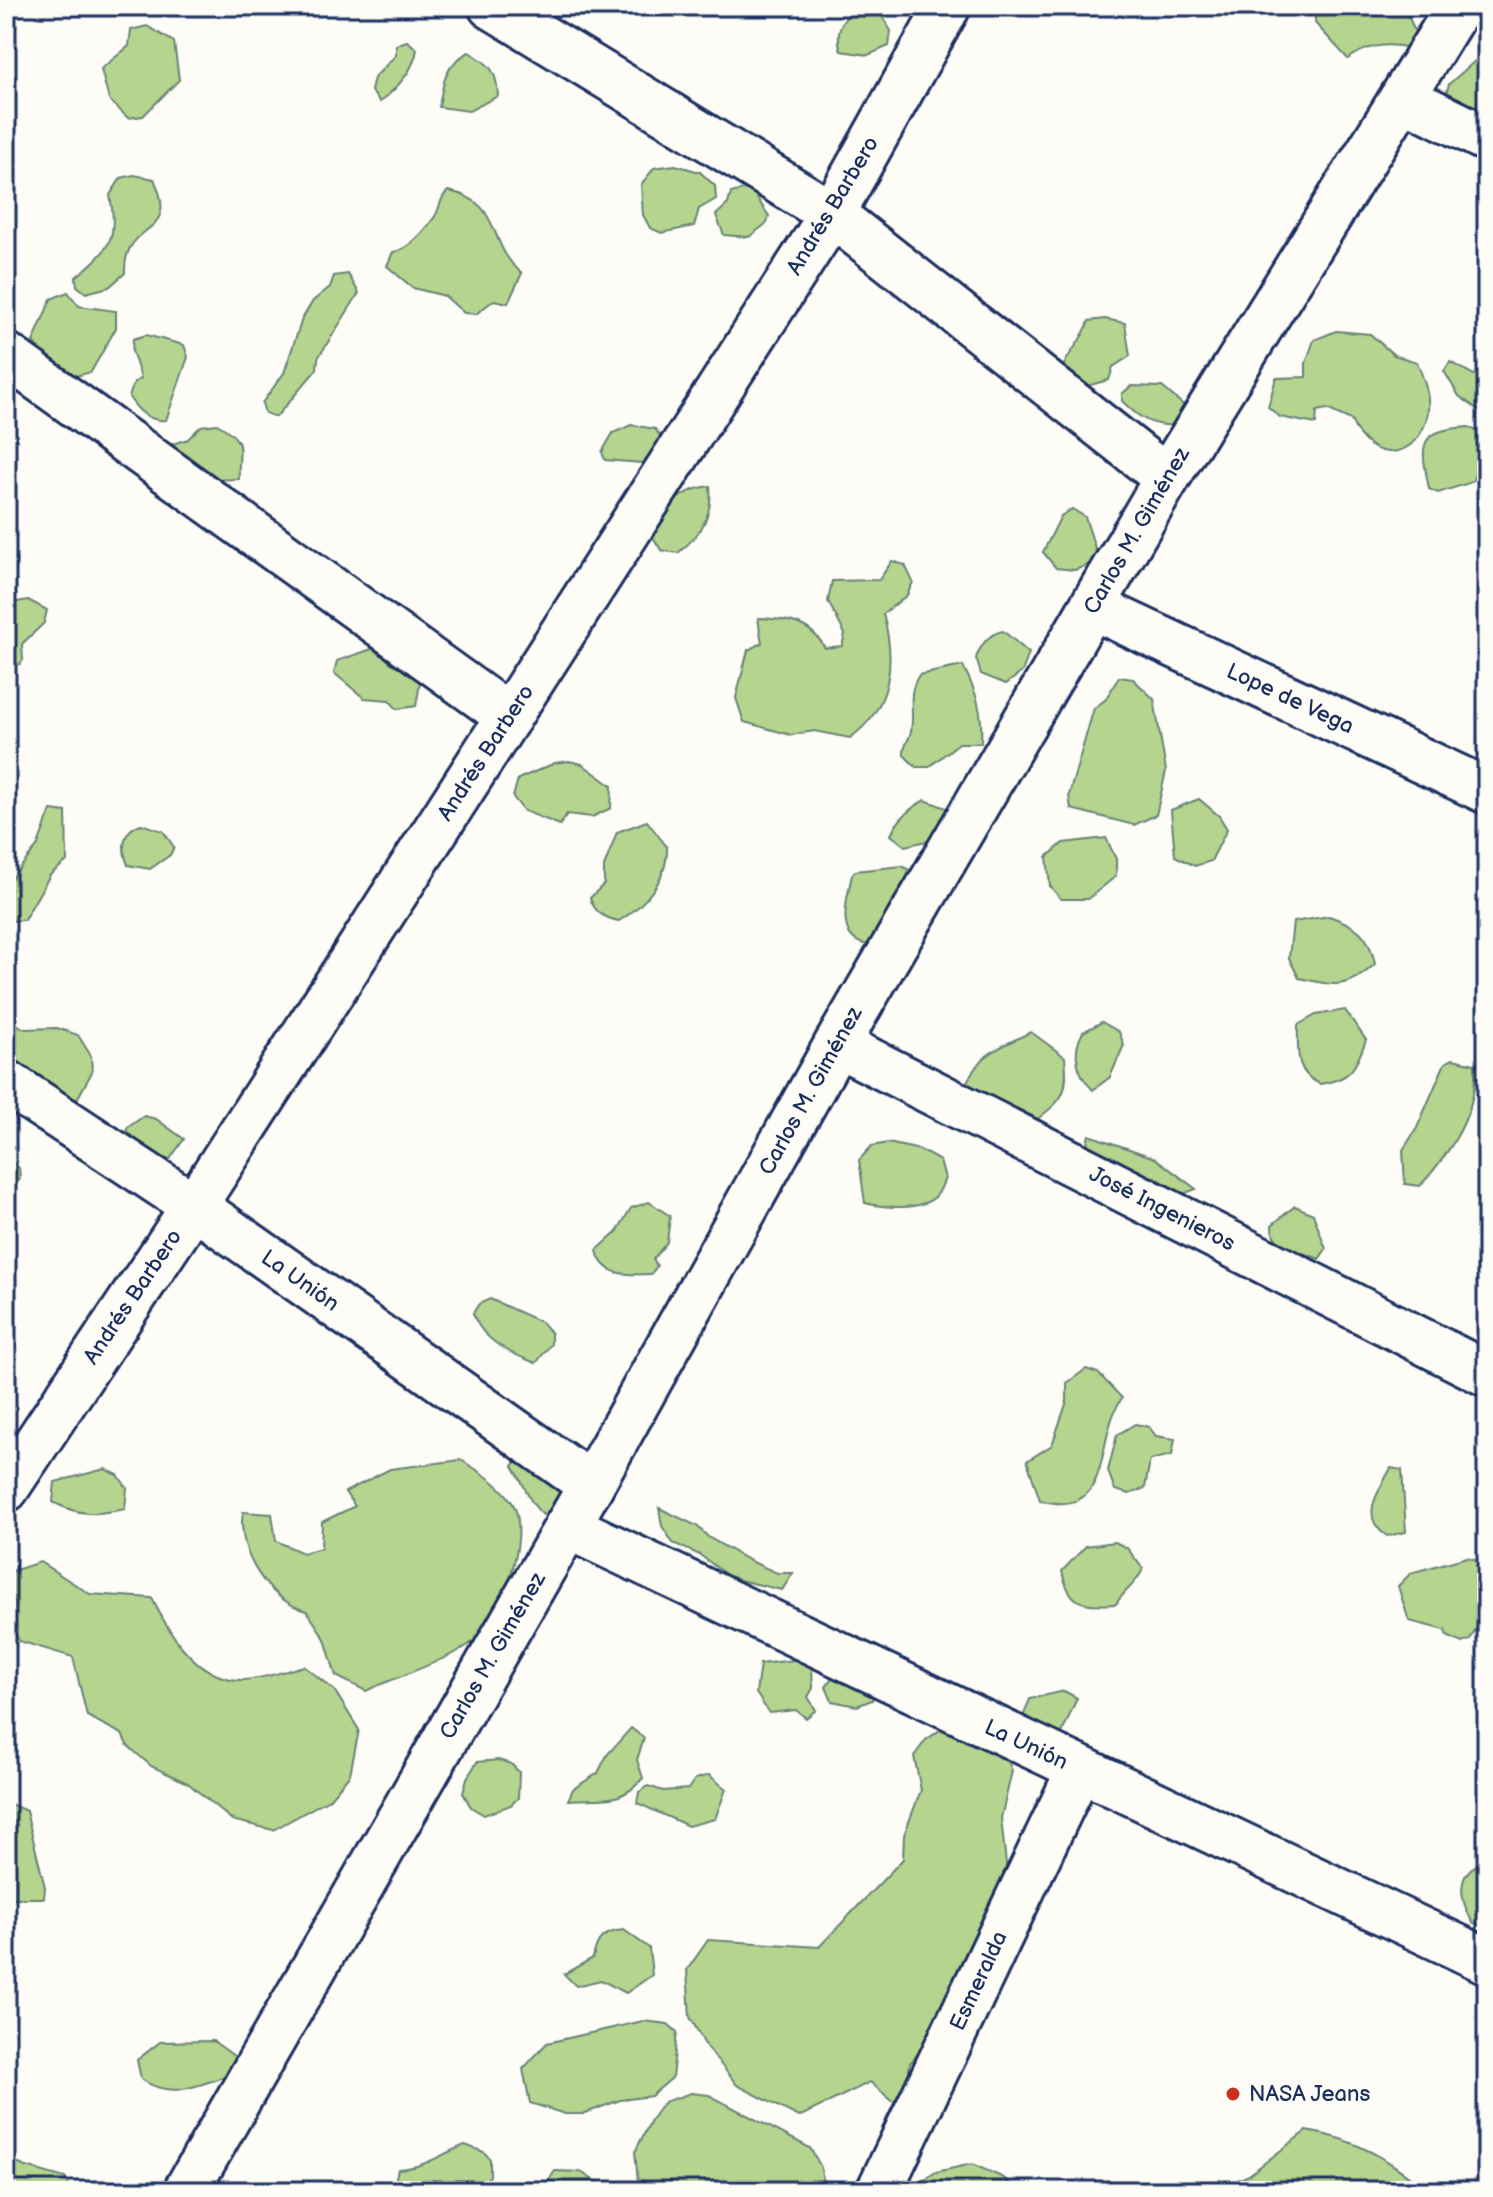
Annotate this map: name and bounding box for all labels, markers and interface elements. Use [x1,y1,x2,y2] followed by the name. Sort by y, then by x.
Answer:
[781,132,885,280] street label: Andrés Barbero
[1078,442,1196,619] street label: Carlos M. Giménez
[1222,658,1358,740] street label: Lope de Vega
[432,680,540,826] street label: Andrés Barbero
[754,1002,869,1180] street label: Carlos M. Giménez
[1085,1161,1240,1257] street label: José Ingenieros
[78,1224,188,1370] street label: Andrés Barbero
[256,1244,344,1318] street label: La Unión
[434,1567,552,1744] street label: Carlos M. Giménez
[980,1714,1072,1776] street label: La Unión
[944,1927,1014,2035] street label: Esmeralda
[1249,2081,1370,2108] place label: NASA Jeans
[1224,2085,1242,2103] marker: NASA Jeans

